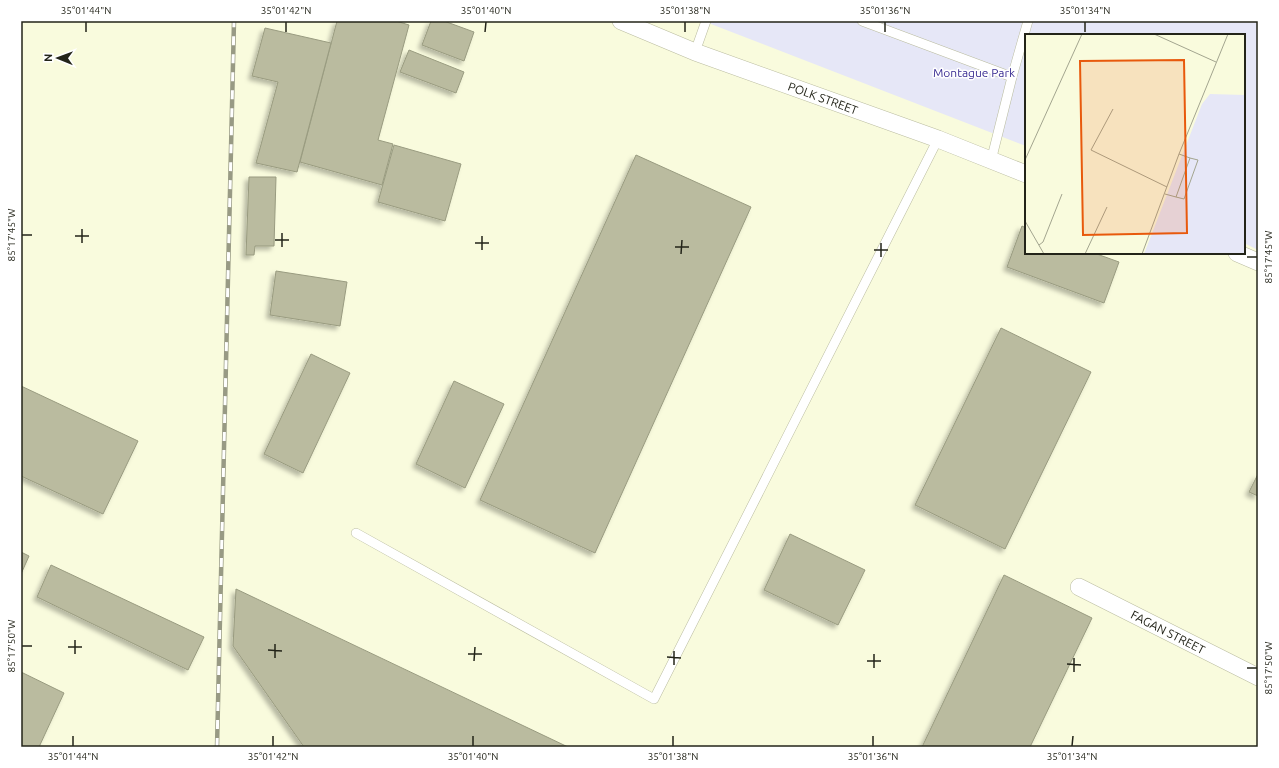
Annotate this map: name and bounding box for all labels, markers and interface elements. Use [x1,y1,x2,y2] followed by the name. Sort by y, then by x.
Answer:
[61,5,111,16] text: 35°01'44"N
[261,5,311,16] text: 35°01'42"N
[461,5,511,16] text: 35°01'40"N
[660,5,710,16] text: 35°01'38"N
[860,5,910,16] text: 35°01'36"N
[1060,5,1110,16] text: 35°01'34"N
[1025,34,1245,254] inset map
[38,38,78,78] north arrow
[42,54,54,62] text: N
[933,66,1015,79] park label: Montague Park
[786,79,860,117] street label: POLK STREET
[6,209,17,261] text: 85°17'45"W
[1263,231,1274,283] text: 85°17'45"W
[1129,608,1207,656] street label: FAGAN STREET
[6,620,17,672] text: 85°17'50"W
[1263,642,1274,694] text: 85°17'50"W
[48,751,98,762] text: 35°01'44"N
[248,751,298,762] text: 35°01'42"N
[448,751,498,762] text: 35°01'40"N
[648,751,698,762] text: 35°01'38"N
[848,751,898,762] text: 35°01'36"N
[1047,751,1097,762] text: 35°01'34"N

